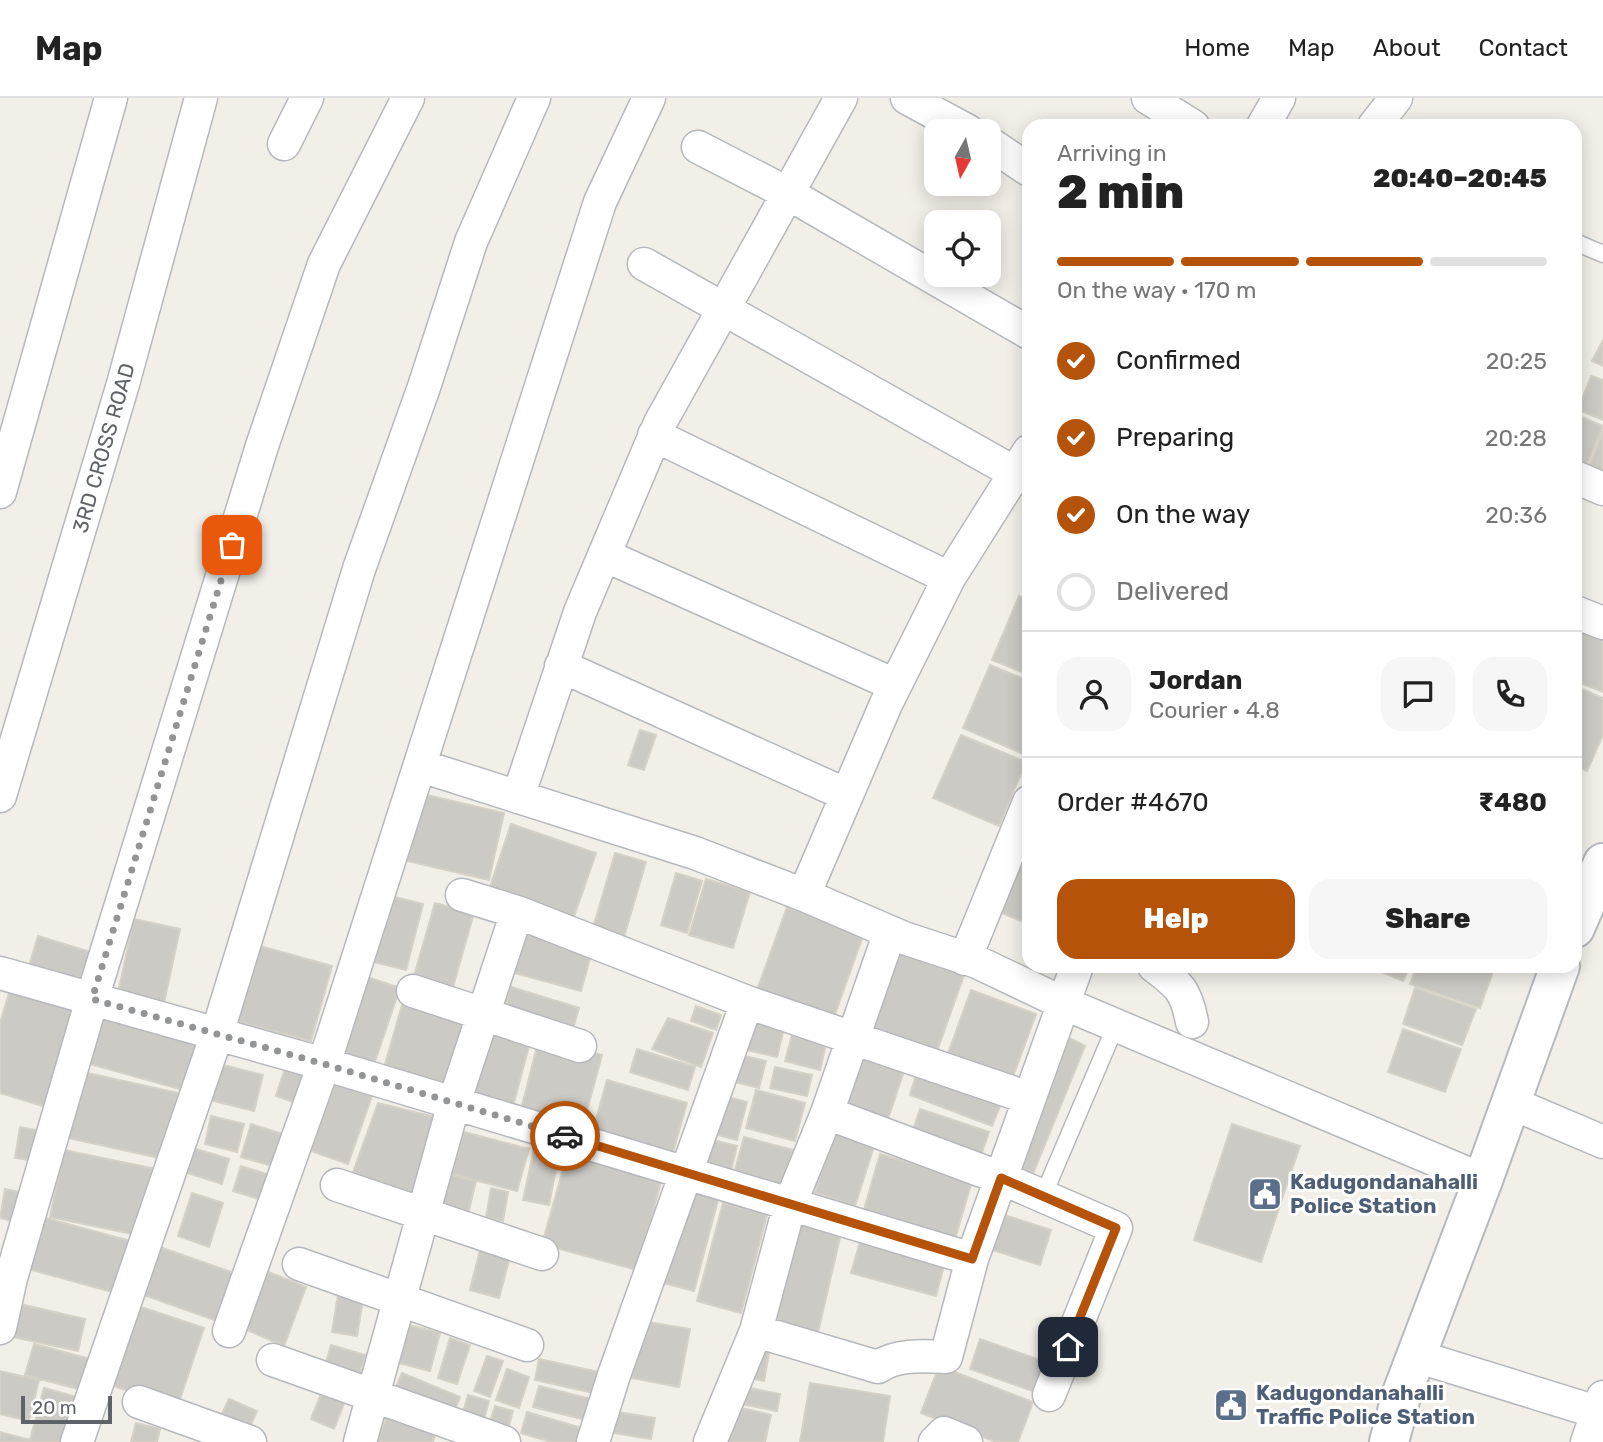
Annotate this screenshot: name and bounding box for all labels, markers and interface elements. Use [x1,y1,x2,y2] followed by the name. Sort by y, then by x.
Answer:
[35,29,103,68] text: Map
[1184,34,1250,62] text: Home
[1288,34,1335,62] text: Map
[1373,34,1441,62] text: About
[1479,34,1568,62] text: Contact
[924,119,1001,196] north arrow
[924,119,1001,287] map controls
[1057,139,1167,167] text: Arriving in
[1373,163,1547,194] text: 20:40–20:45
[1057,165,1184,220] text: 2 min
[924,210,1001,287] button: locate
[1057,276,1256,304] text: On the way · 170 m
[1057,342,1095,380] icon: check
[1116,345,1241,376] text: Confirmed
[1486,347,1547,375] text: 20:25
[67,360,140,536] street label: 3RD CROSS ROAD
[1057,419,1095,457] icon: check
[1116,422,1234,453] text: Preparing
[1485,424,1547,452] text: 20:28
[1057,496,1095,534] icon: check
[1116,499,1250,530] text: On the way
[1485,501,1547,529] text: 20:36
[202,515,262,575] pin
[213,526,251,564] icon: bag
[1116,576,1229,607] text: Delivered
[1057,657,1131,731] button: person
[1381,657,1455,731] button: chat
[1473,657,1547,731] button: phone
[1149,665,1242,696] text: Jordan
[1149,696,1280,724] text: Courier · 4.8
[1057,787,1209,818] text: Order #4670
[1478,787,1547,818] text: ₹480
[1057,879,1295,959] button: Help
[1309,879,1547,959] button: Share
[530,1101,600,1171] courier
[546,1117,584,1155] icon: car
[1290,1169,1478,1218] place label: Kadugondanahalli Police Station
[1246,1175,1284,1213] public building icon: Kadugondanahalli Police Station
[1038,1317,1098,1377] pin
[1049,1328,1087,1366] icon: home
[1256,1380,1475,1429] place label: Kadugondanahalli Traffic Police Station
[1212,1386,1250,1424] public building icon: Kadugondanahalli Traffic Police Station
[21,1393,112,1425] scale bar
[32,1396,77,1419] text: 20 m

